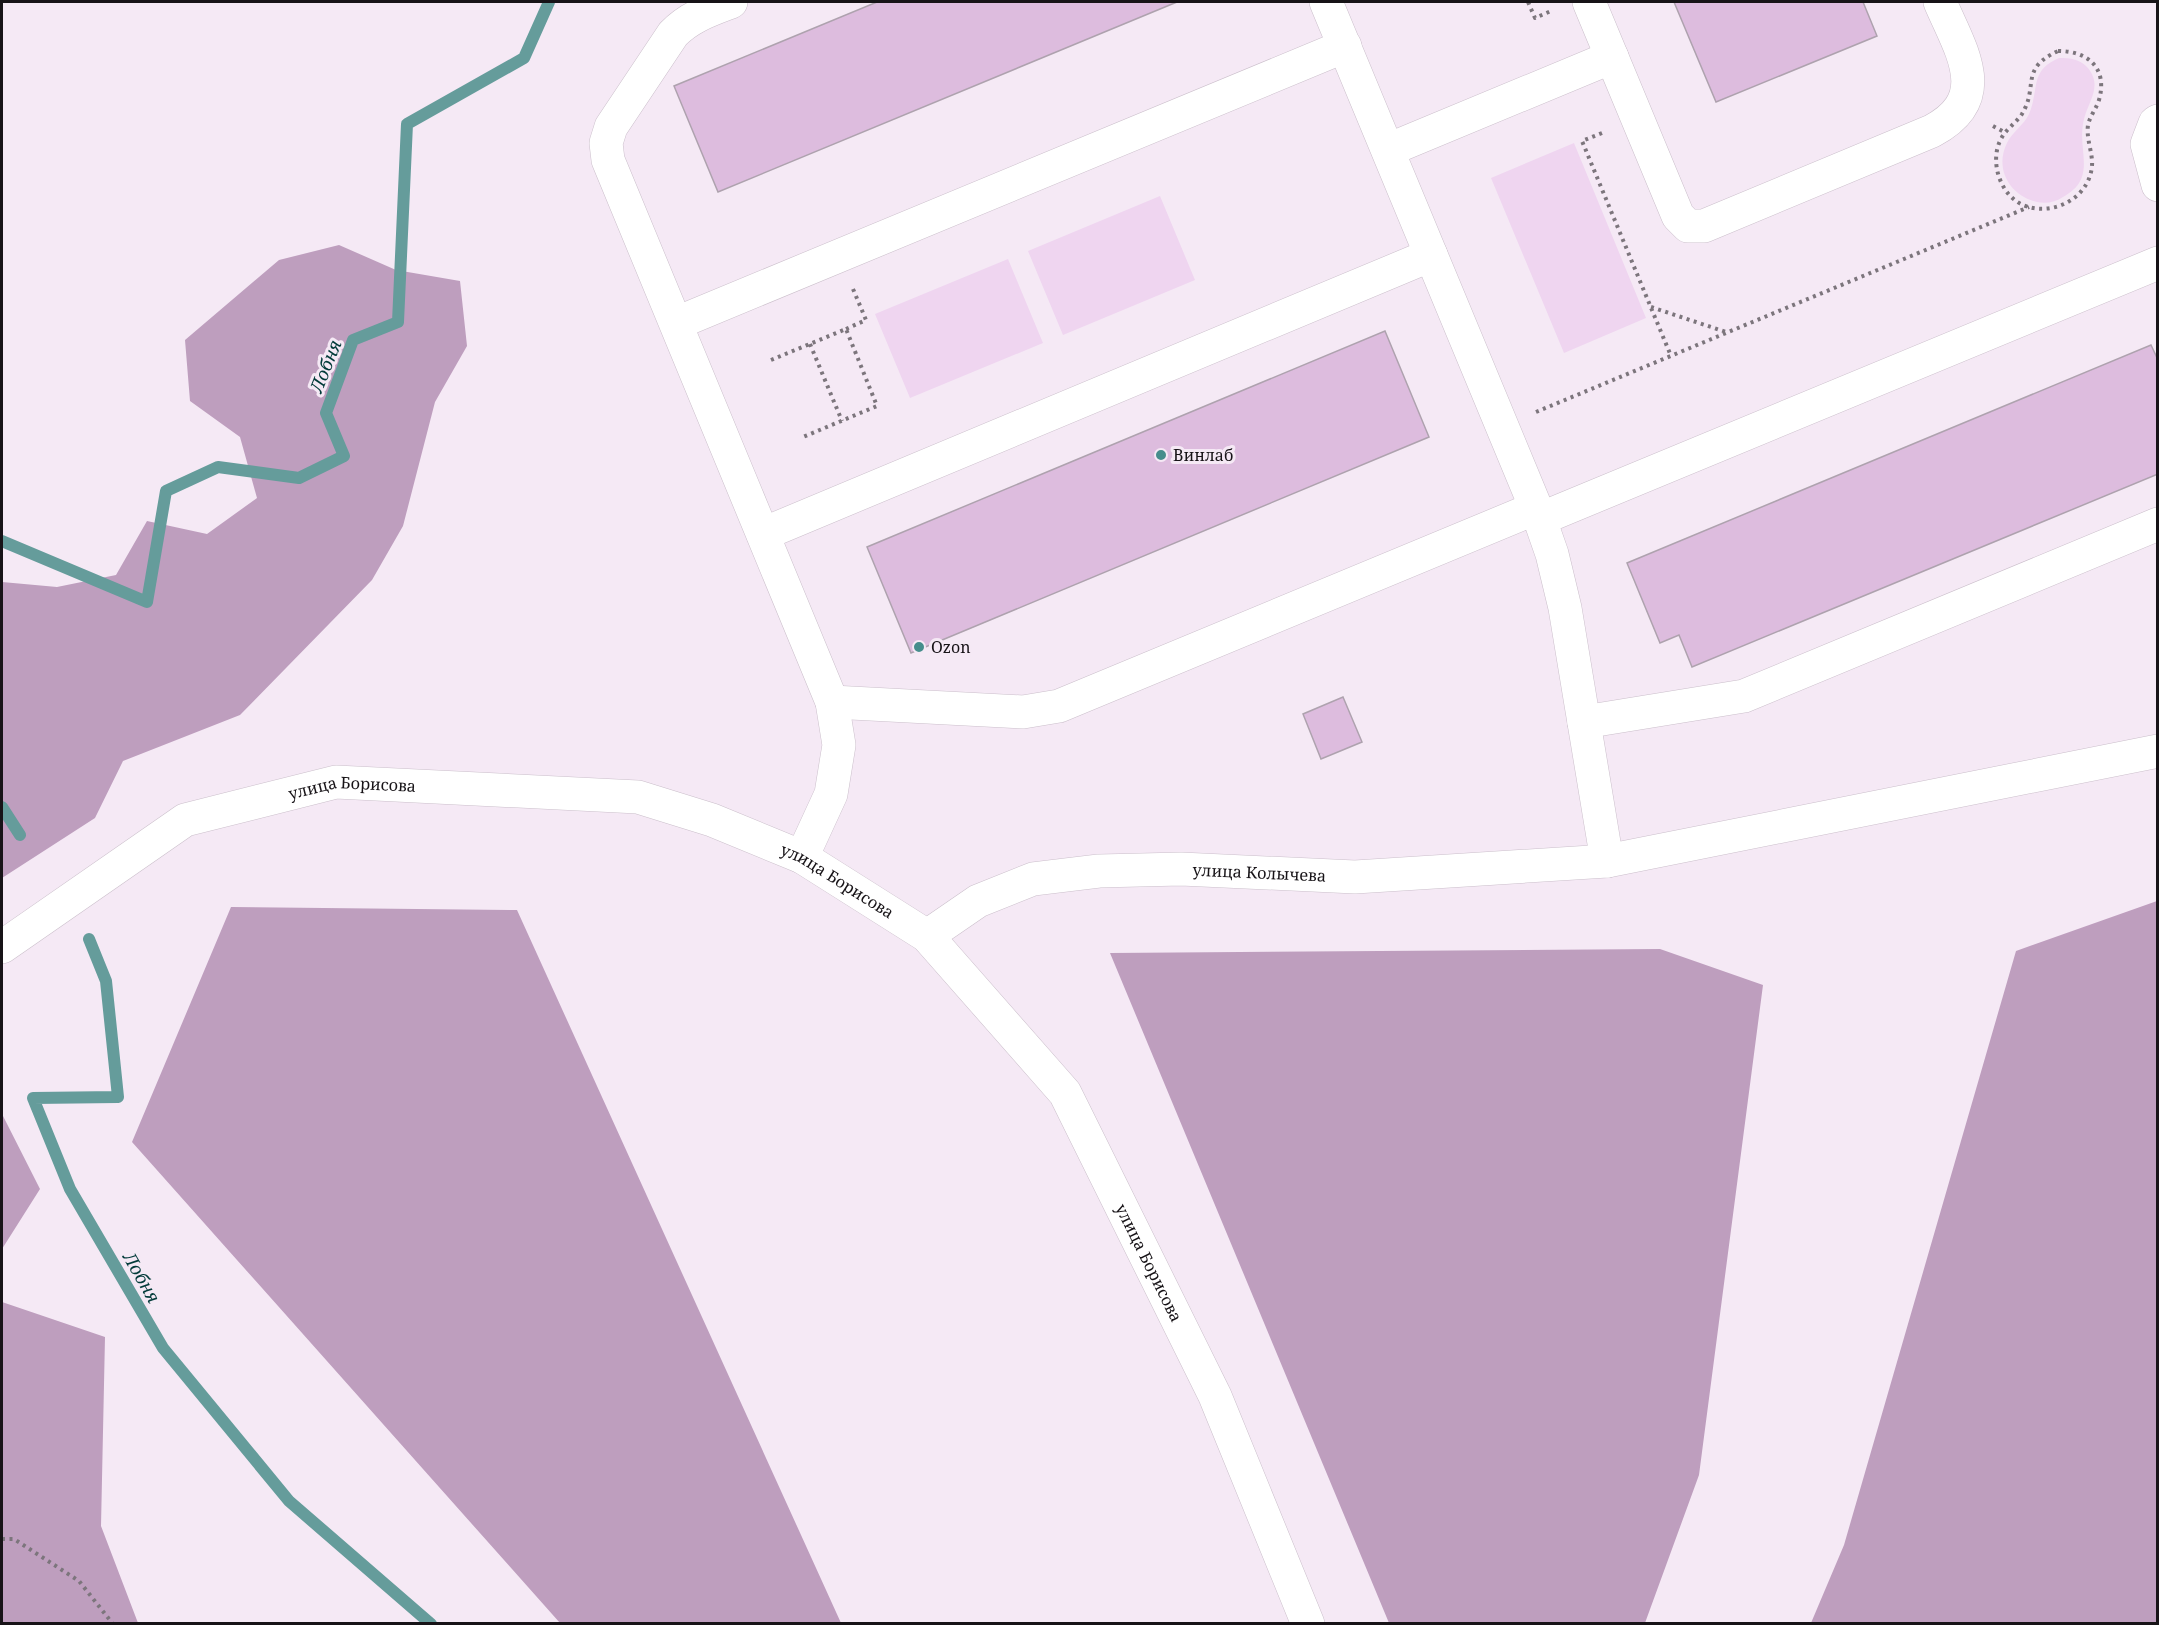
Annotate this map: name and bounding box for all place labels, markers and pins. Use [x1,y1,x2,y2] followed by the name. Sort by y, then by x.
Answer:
[1173,444,1233,466] place label: Винлаб
[1154,448,1168,462] marker: Винлаб
[931,636,971,658] place label: Ozon
[912,640,926,654] marker: Ozon

